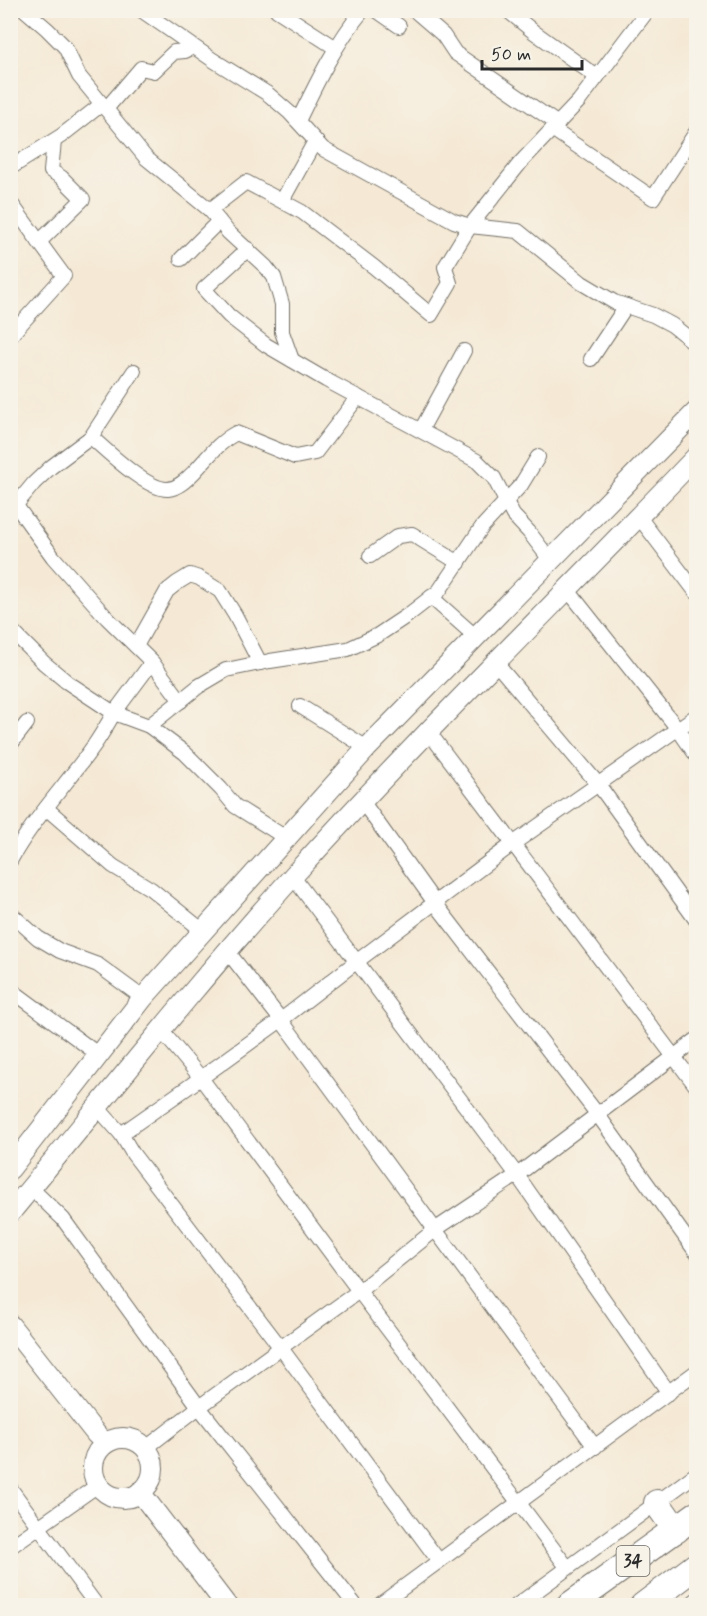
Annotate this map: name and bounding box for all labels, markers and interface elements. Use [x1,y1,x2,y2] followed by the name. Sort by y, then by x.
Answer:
[482,33,582,71] scale bar
[491,43,531,67] text: 50 m
[616,1546,650,1576] road number: 34

